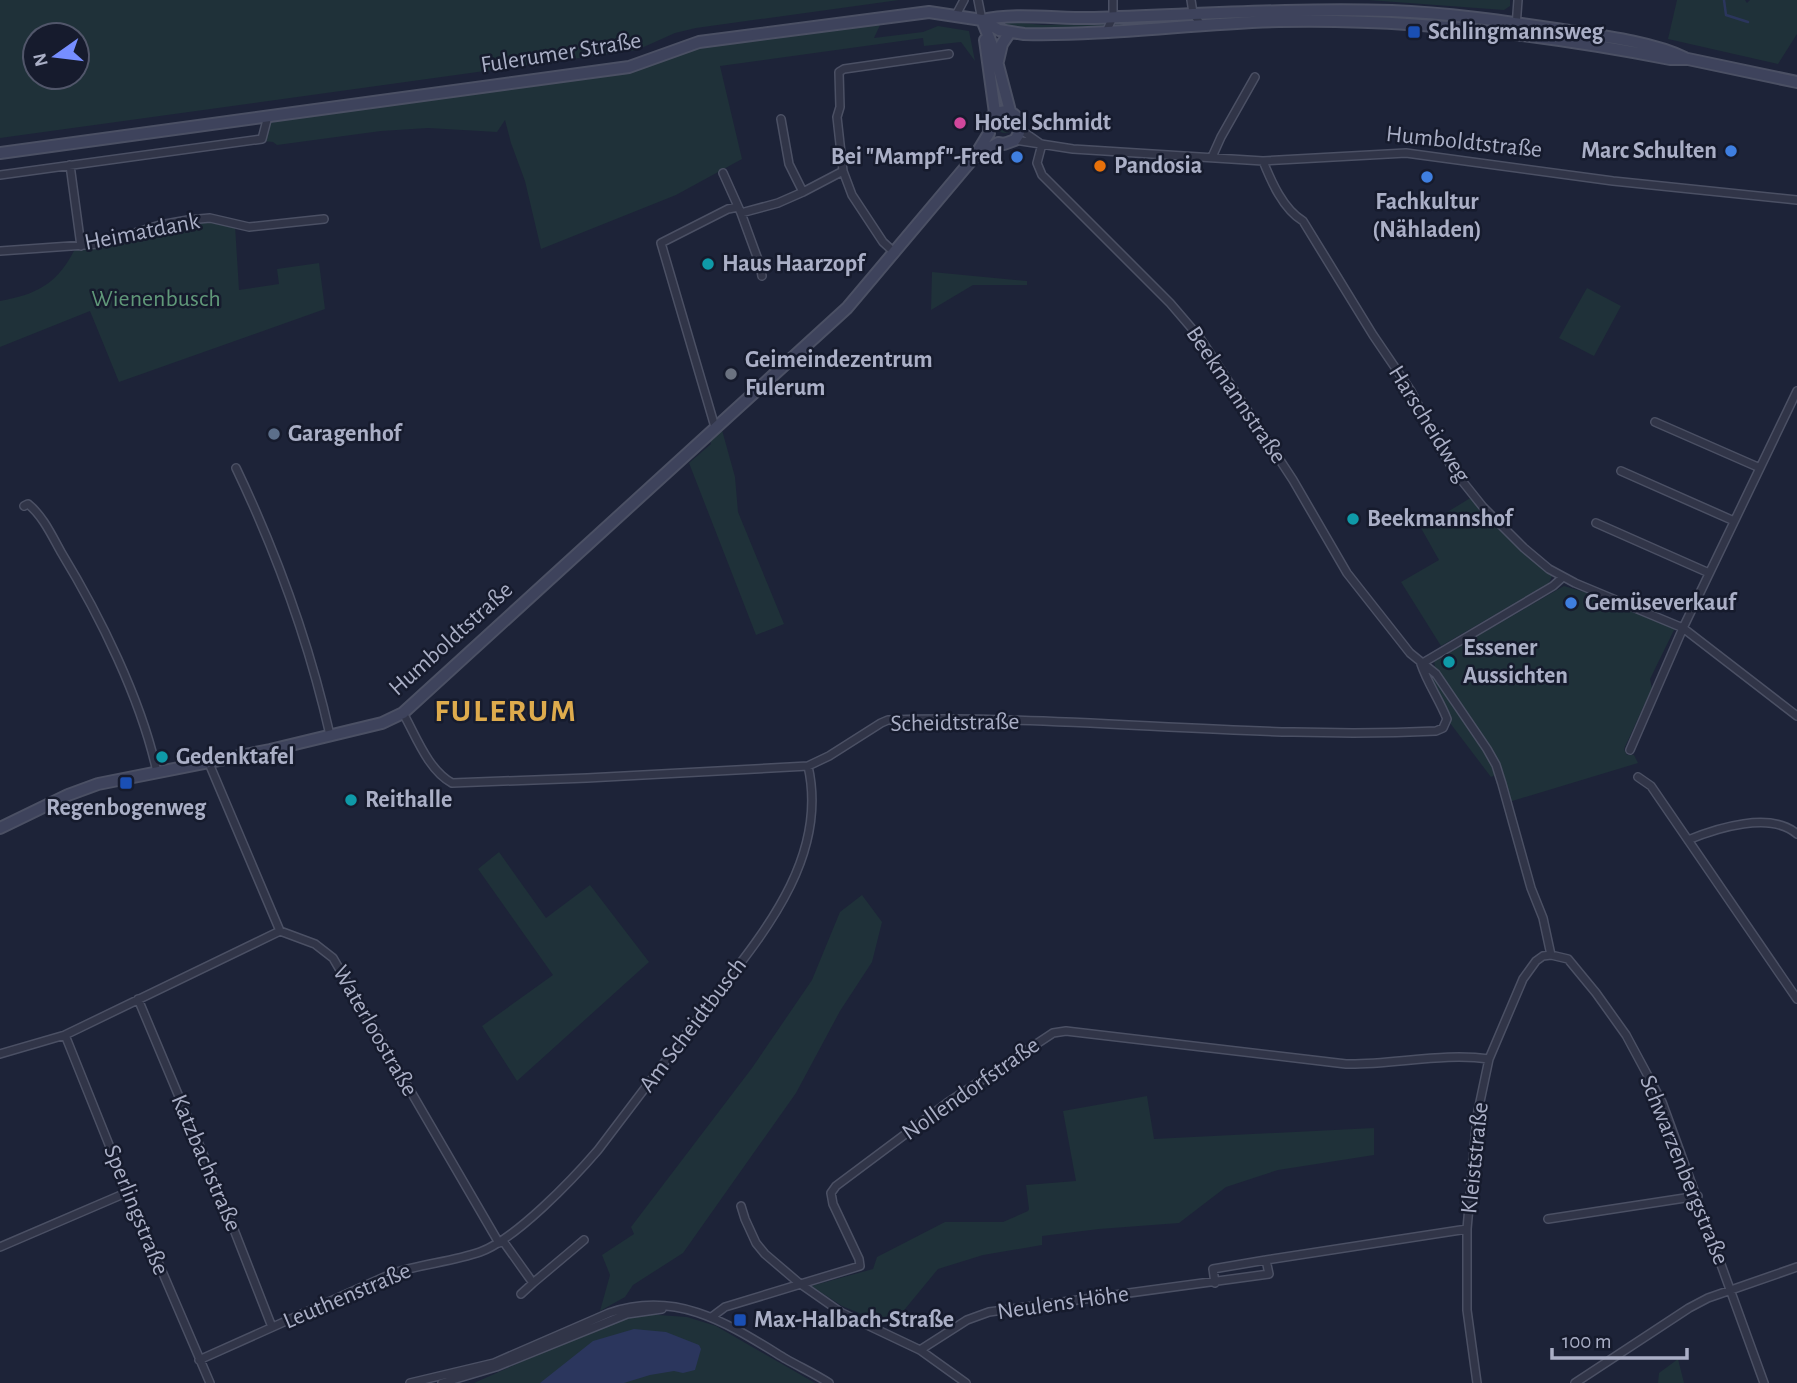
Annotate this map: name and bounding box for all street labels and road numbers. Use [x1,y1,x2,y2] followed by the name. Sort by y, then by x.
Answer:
[479,28,643,78] street label: Fulerumer Straße
[1385,122,1543,162] street label: Humboldtstraße
[82,209,202,255] street label: Heimatdank
[1181,322,1291,468] street label: Beekmannstraße
[1384,361,1475,487] street label: Harscheidweg
[385,578,517,700] street label: Humboldtstraße
[890,710,1020,736] street label: Scheidtstraße
[635,953,751,1097] street label: Am Scheidtbusch
[328,962,422,1100] street label: Waterloostraße
[898,1033,1044,1145] street label: Nollendorfstraße
[1635,1072,1733,1268] street label: Schwarzenbergstraße
[166,1091,246,1235] street label: Katzbachstraße
[1457,1101,1493,1215] street label: Kleiststraße
[99,1142,173,1278] street label: Sperlingstraße
[280,1258,414,1334] street label: Leuthenstraße
[996,1282,1130,1324] street label: Neulens Höhe

